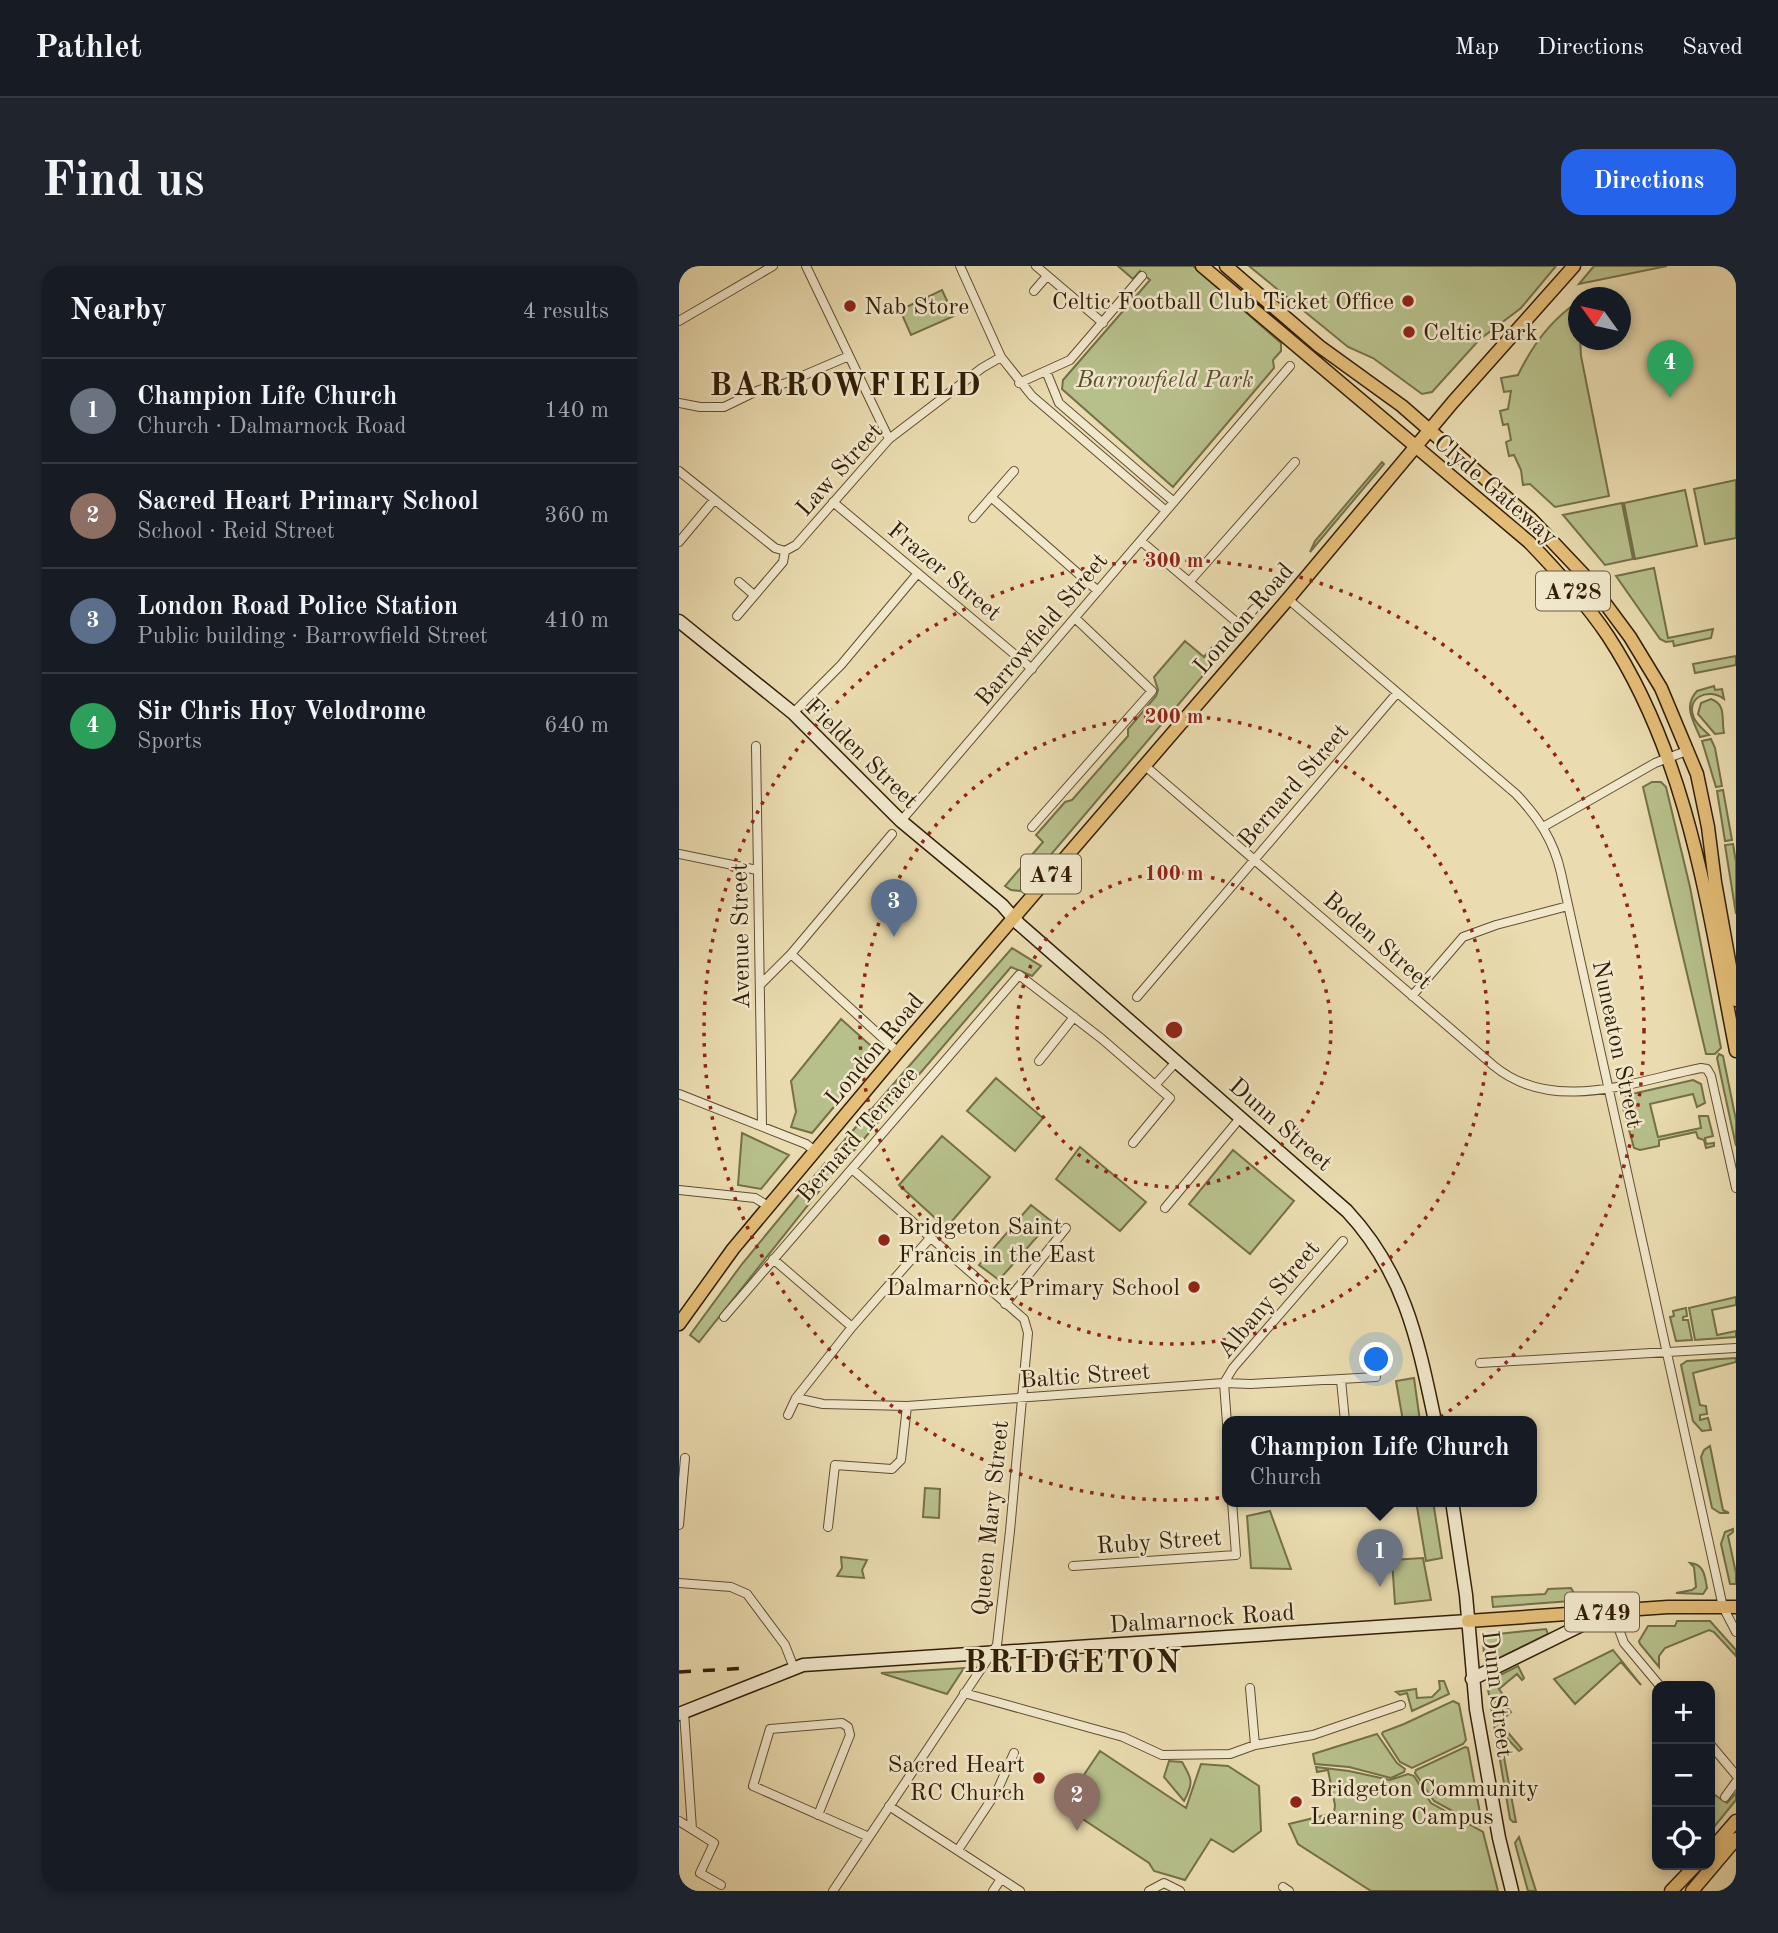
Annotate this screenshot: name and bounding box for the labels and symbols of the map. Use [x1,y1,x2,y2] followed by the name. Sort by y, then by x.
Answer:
[1568,287,1631,350] north arrow
[1052,291,1394,315] place label: Celtic Football Club Ticket Office
[1400,293,1416,309] marker: Celtic Football Club Ticket Office
[864,296,969,320] place label: Nab Store
[842,298,858,314] marker: Nab Store
[1423,322,1538,346] place label: Celtic Park
[1401,324,1417,340] marker: Celtic Park
[1647,340,1693,398] pin: 4
[1075,369,1254,393] park label: Barrowfield Park
[709,371,983,403] district label: BARROWFIELD
[793,419,888,522] street label: Law Street
[1428,431,1561,551] street label: Clyde Gateway
[882,518,1005,627] street label: Frazer Street
[972,549,1113,711] street label: Barrowfield Street
[1144,551,1204,572] text: 300 m
[1190,559,1299,679] street label: London Road
[1536,572,1610,610] road number: A728
[799,695,922,814] street label: Fielden Street
[1144,707,1204,728] text: 200 m
[1235,720,1354,853] street label: Bernard Street
[1021,854,1081,894] road number: A74
[729,862,755,1009] street label: Avenue Street
[1144,864,1204,885] text: 100 m
[871,879,917,937] pin: 3
[1318,888,1436,995] street label: Boden Street
[1587,958,1646,1130] street label: Nuneaton Street
[822,990,929,1111] street label: London Road
[1162,1018,1186,1042] centre of rings
[793,1063,924,1208] street label: Bernard Terrace
[1224,1075,1336,1176] street label: Dunn Street
[898,1216,1096,1268] place label: Bridgeton Saint Francis in the East
[876,1232,892,1248] marker: Bridgeton Saint Francis in the East
[1214,1237,1325,1364] street label: Albany Street
[886,1277,1180,1301] place label: Dalmarnock Primary School
[1186,1279,1202,1295] marker: Dalmarnock Primary School
[1359,1342,1393,1376] your location
[1019,1360,1151,1394] street label: Baltic Street
[970,1419,1014,1617] street label: Queen Mary Street
[1096,1527,1222,1559] street label: Ruby Street
[1357,1529,1403,1587] pin: 1
[1565,1592,1639,1632] road number: A749
[1109,1602,1296,1638] street label: Dalmarnock Road
[1476,1629,1516,1759] street label: Dunn Street
[964,1648,1182,1680] district label: BRIDGETON
[888,1754,1025,1806] place label: Sacred Heart RC Church
[1031,1770,1047,1786] marker: Sacred Heart RC Church
[1054,1773,1100,1831] pin: 2
[1310,1778,1539,1830] place label: Bridgeton Community Learning Campus
[1288,1794,1304,1810] marker: Bridgeton Community Learning Campus

